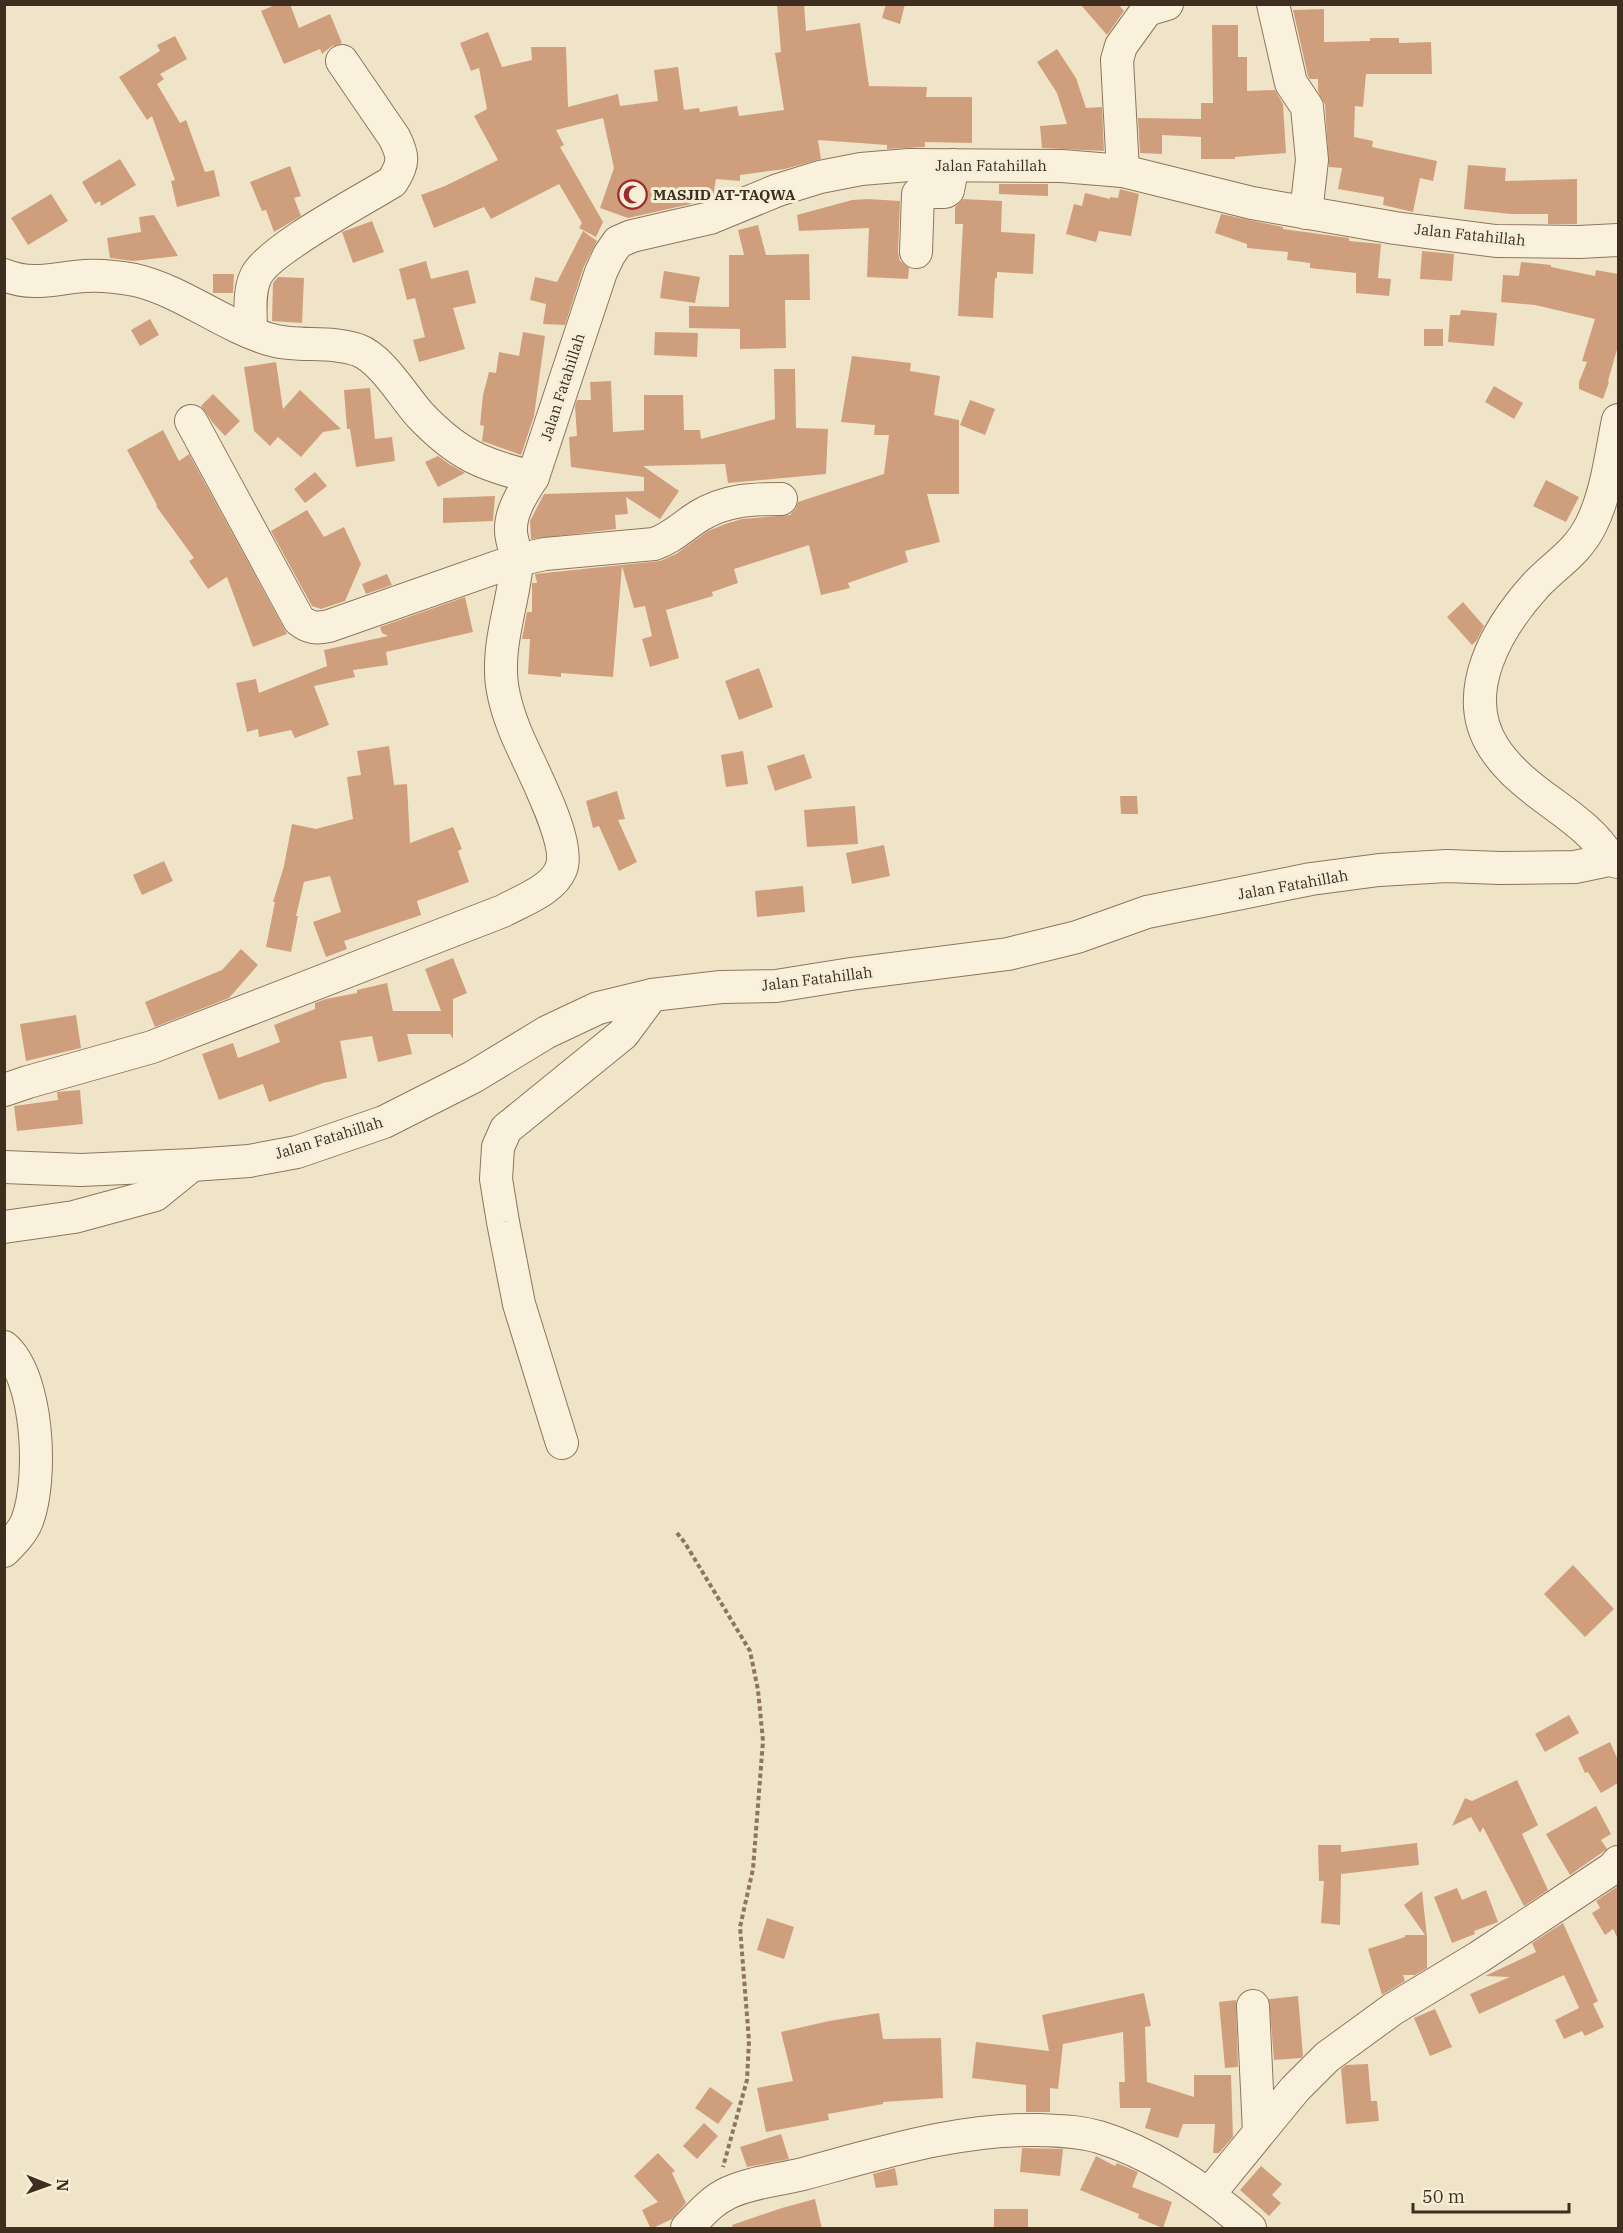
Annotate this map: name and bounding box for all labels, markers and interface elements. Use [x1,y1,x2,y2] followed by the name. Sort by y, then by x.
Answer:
[935,156,1047,175] street label: Jalan Fatahillah
[616,179,648,211] mosque icon: MASJID AT-TAQWA
[653,185,796,204] place label: MASJID AT-TAQWA
[1414,219,1527,250] street label: Jalan Fatahillah
[536,331,589,443] street label: Jalan Fatahillah
[1236,865,1350,904] street label: Jalan Fatahillah
[760,962,874,995] street label: Jalan Fatahillah
[273,1112,385,1163] street label: Jalan Fatahillah
[18,2155,78,2215] north arrow
[1413,2176,1569,2214] scale bar
[53,2179,73,2192] text: N
[1422,2185,1465,2208] text: 50 m

